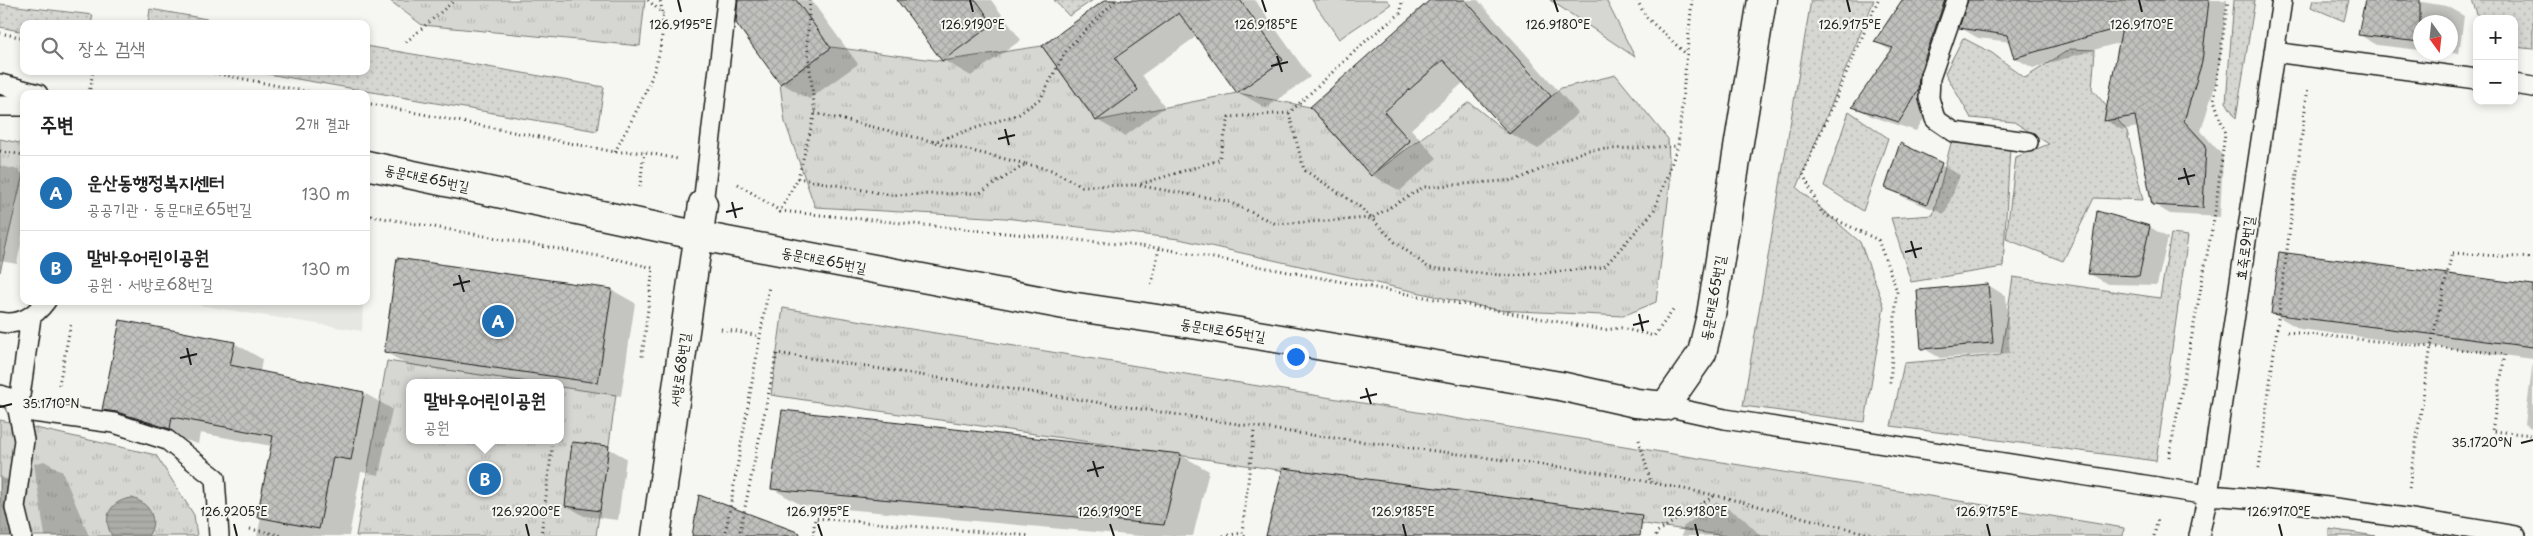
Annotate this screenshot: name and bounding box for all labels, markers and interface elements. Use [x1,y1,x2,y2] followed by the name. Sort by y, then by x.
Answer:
[649,15,713,33] text: 126.9195°E
[941,15,1005,33] text: 126.9190°E
[1234,15,1298,33] text: 126.9185°E
[1526,15,1590,33] text: 126.9180°E
[1819,15,1881,33] text: 126.9175°E
[2110,15,2174,33] text: 126.9170°E
[2413,15,2458,60] north arrow
[2473,15,2518,105] map controls
[2473,15,2518,60] button: +
[20,20,370,75] search box
[78,33,145,61] text: 장소 검색
[38,34,66,62] icon: search
[2473,60,2518,105] button: −
[40,107,74,139] text: 주변
[295,111,350,135] text: 2개 결과
[383,158,472,197] street label: 동문대로65번길
[87,167,225,195] text: 운산동행정복지센터
[50,181,62,205] text: A
[302,181,350,205] text: 130 m
[87,196,252,220] text: 공공기관 · 동문대로65번길
[2230,214,2259,281] street label: 효죽로9번길
[780,241,869,278] street label: 동문대로65번길
[87,242,209,270] text: 말바우어린이공원
[1695,253,1730,342] street label: 동문대로65번길
[51,256,61,280] text: B
[302,256,350,280] text: 130 m
[87,271,213,295] text: 공원 · 서방로68번길
[482,302,514,340] pin: A
[1179,312,1268,347] street label: 동문대로65번길
[664,331,695,408] street label: 서방로68번길
[1283,344,1309,370] your location
[406,379,564,444] popup
[424,385,546,413] text: 말바우어린이공원
[22,394,80,412] text: 35.1710°N
[424,414,450,438] text: 공원
[2452,433,2512,451] text: 35.1720°N
[469,460,501,498] pin: B
[200,502,268,520] text: 126.9205°E
[491,502,561,520] text: 126.9200°E
[786,502,850,520] text: 126.9195°E
[1078,502,1142,520] text: 126.9190°E
[1371,502,1435,520] text: 126.9185°E
[1663,502,1727,520] text: 126.9180°E
[1956,502,2018,520] text: 126.9175°E
[2247,502,2311,520] text: 126.9170°E

